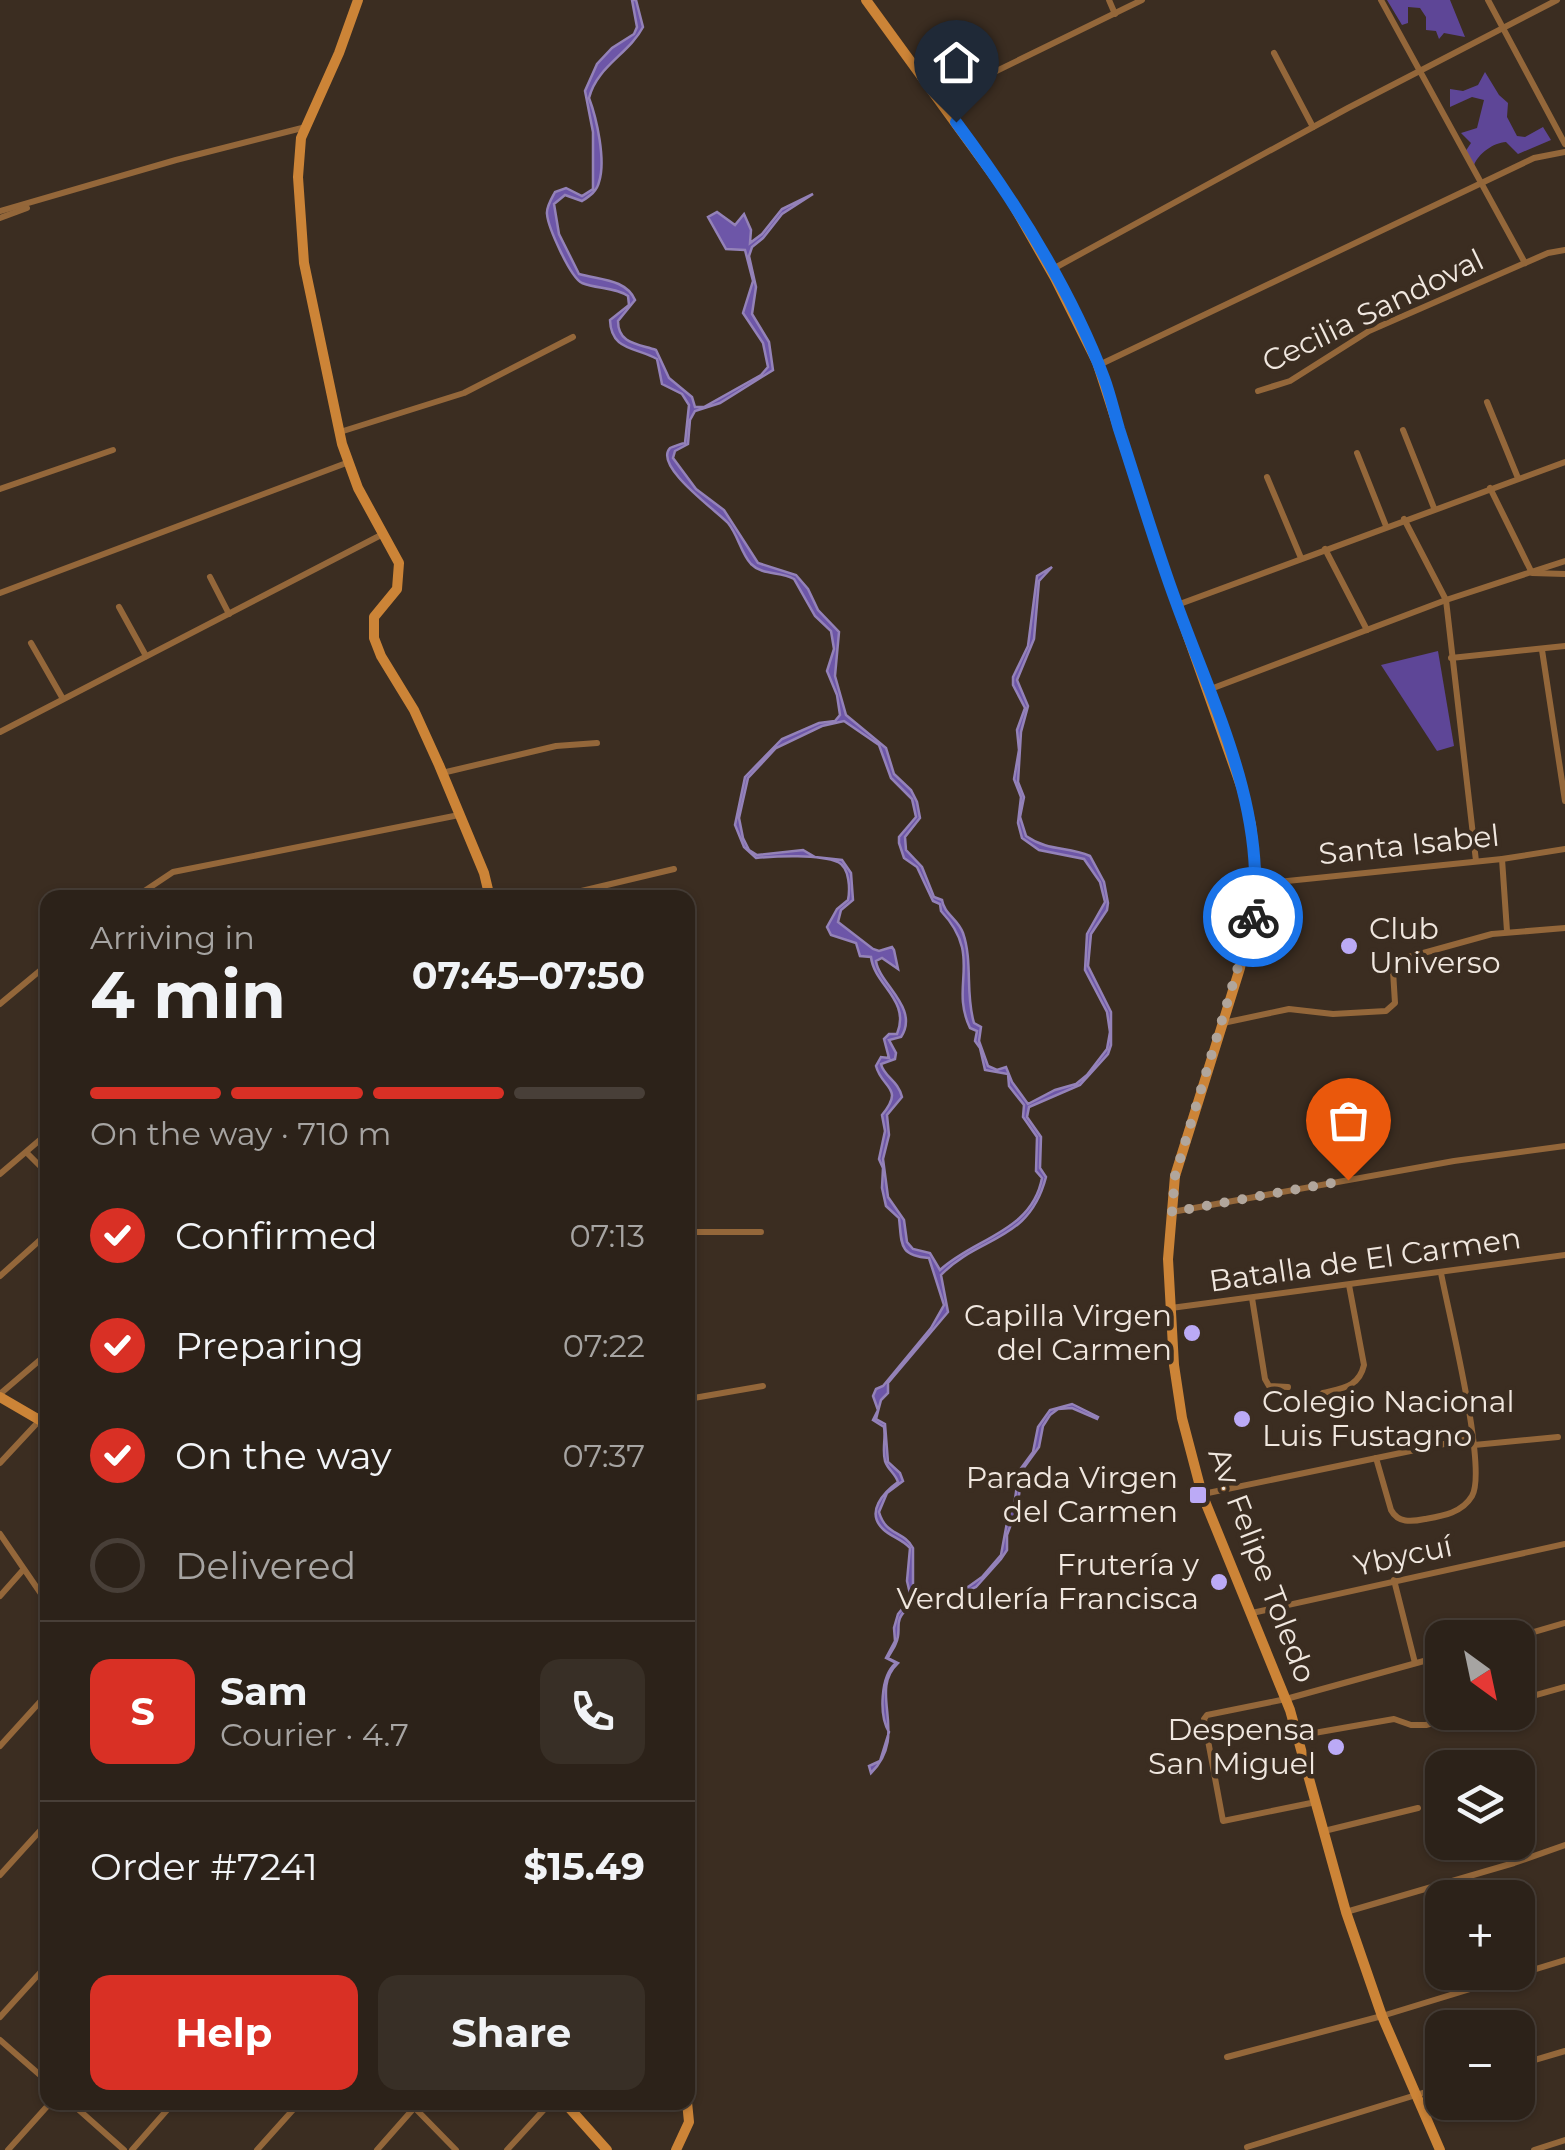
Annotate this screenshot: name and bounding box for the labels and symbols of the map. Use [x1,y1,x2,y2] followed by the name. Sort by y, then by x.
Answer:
[914,20,999,123] pin
[1256,241,1490,380] street label: Cecilia Sandoval
[1317,817,1501,872] street label: Santa Isabel
[1203,867,1303,967] courier
[1369,910,1500,981] place label: Club Universo
[1338,935,1360,957] marker: Club Universo
[1306,1078,1391,1181] pin
[1207,1219,1523,1300] street label: Batalla de El Carmen
[964,1297,1172,1368] place label: Capilla Virgen del Carmen
[1181,1322,1203,1344] marker: Capilla Virgen del Carmen
[1262,1383,1515,1454] place label: Colegio Nacional Luis Fustagno
[1231,1408,1253,1430] marker: Colegio Nacional Luis Fustagno
[1201,1442,1324,1688] street label: Av. Felipe Toledo
[966,1459,1178,1530] place label: Parada Virgen del Carmen
[1187,1484,1209,1506] marker: Parada Virgen del Carmen
[1350,1527,1457,1584] street label: Ybycuí
[896,1546,1200,1617] place label: Frutería y Verdulería Francisca
[1208,1571,1230,1593] marker: Frutería y Verdulería Francisca
[1425,1620,1535,1730] north arrow
[1148,1711,1316,1782] place label: Despensa San Miguel
[1325,1736,1347,1758] marker: Despensa San Miguel

